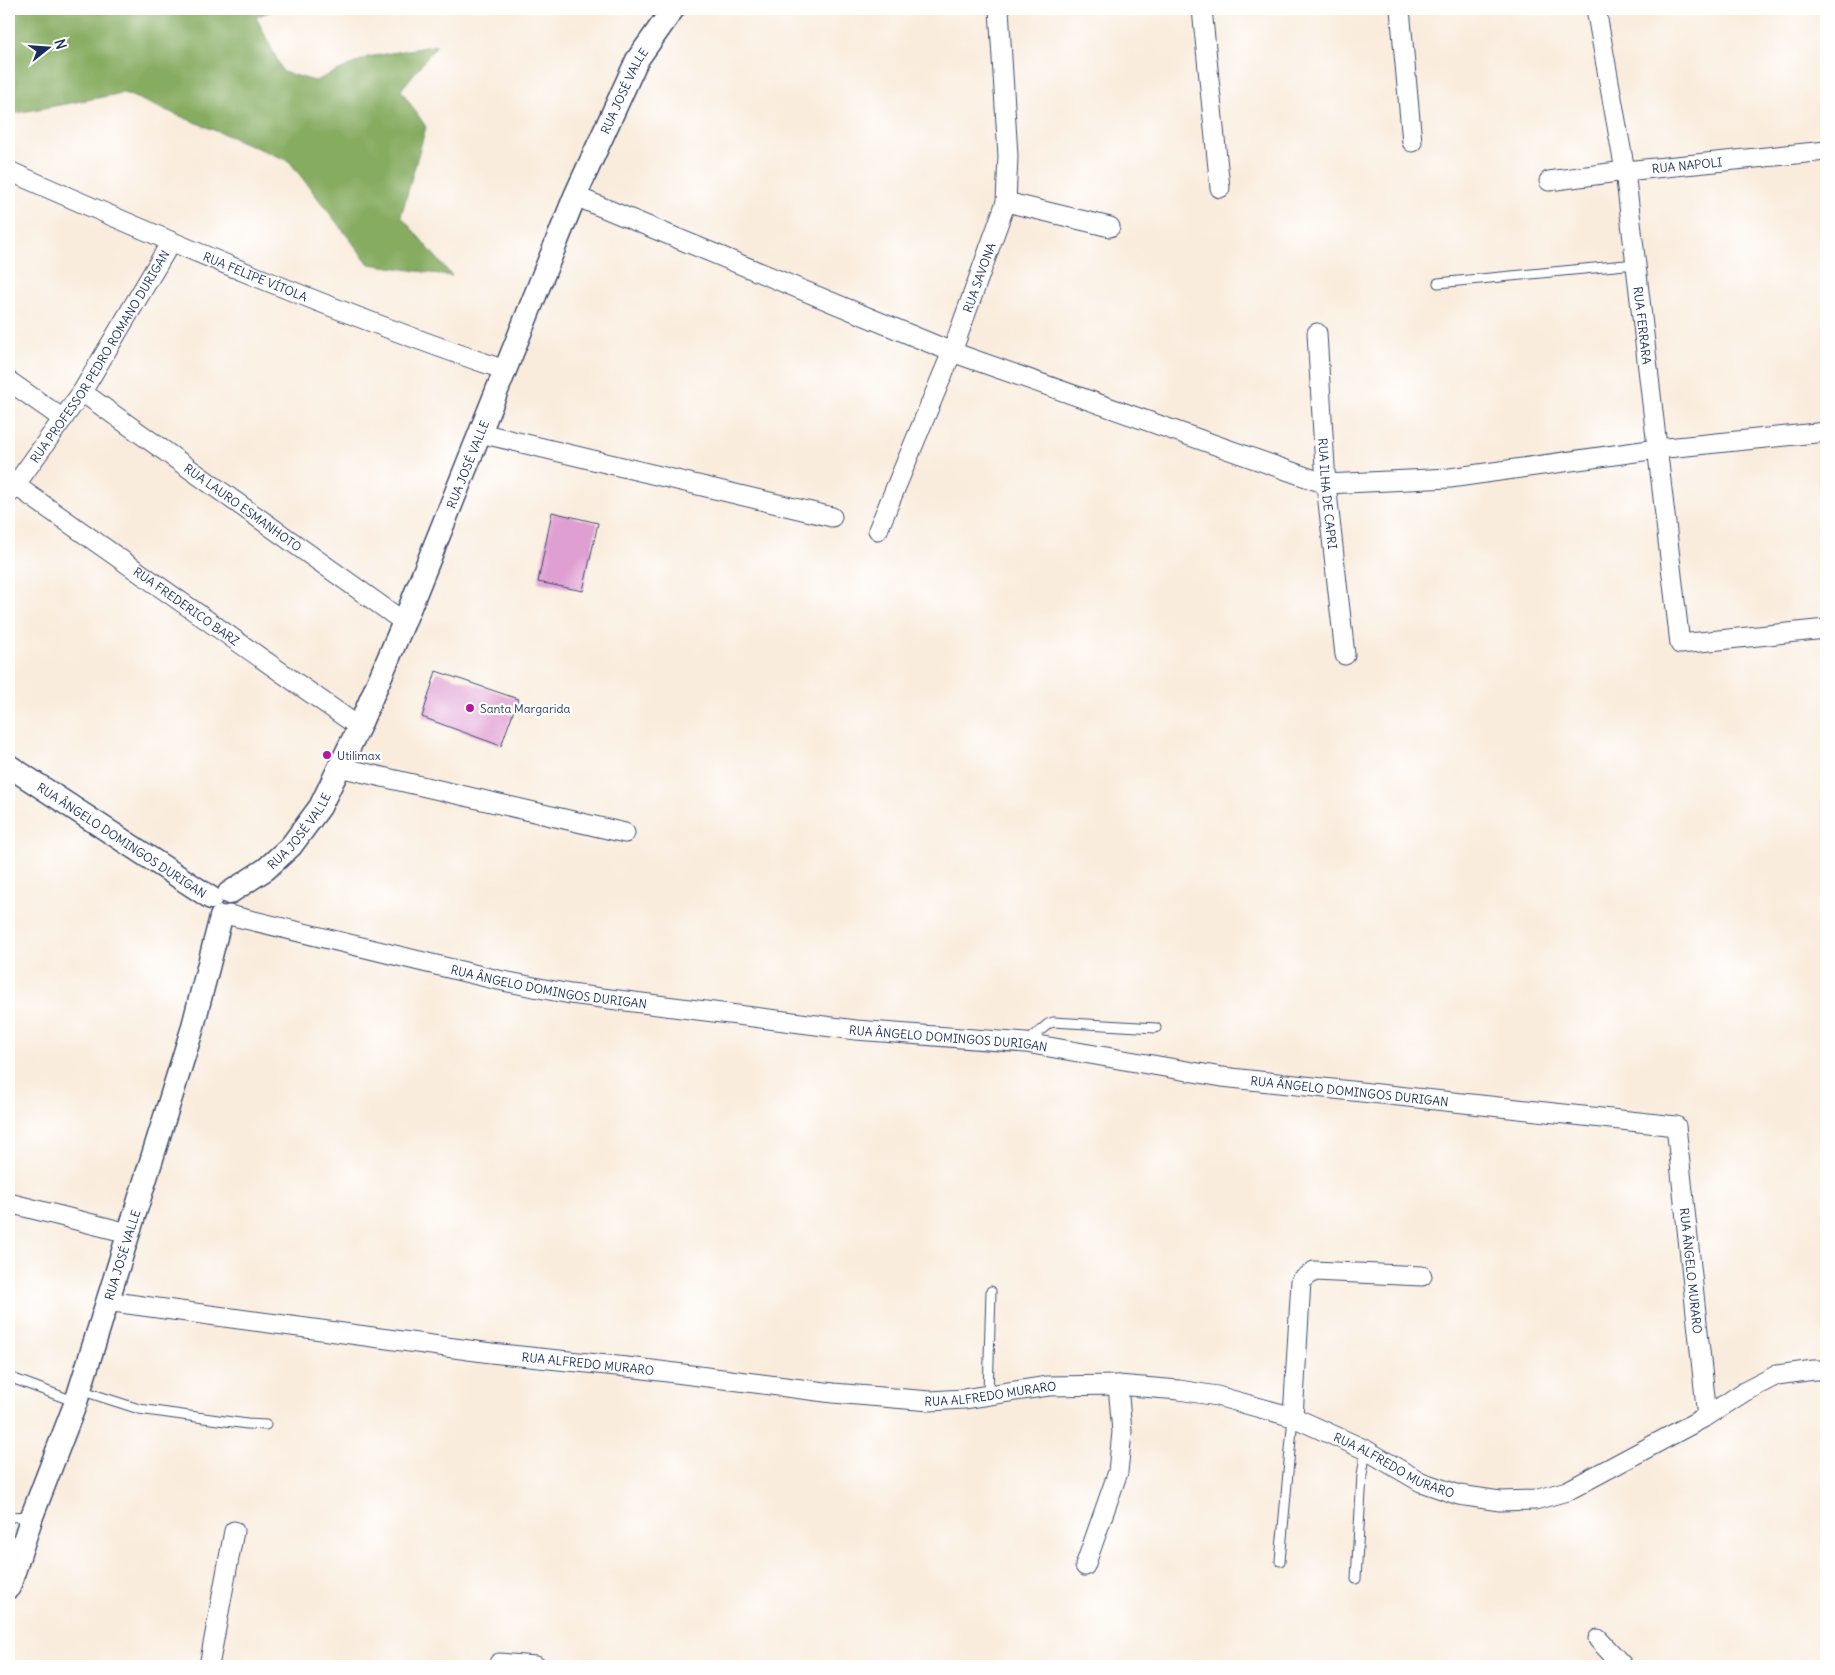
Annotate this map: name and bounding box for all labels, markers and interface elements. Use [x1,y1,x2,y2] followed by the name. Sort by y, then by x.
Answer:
[22,22,72,72] north arrow
[50,37,70,51] text: N
[597,45,651,136] street label: RUA JOSÉ VALLE
[1651,154,1723,176] street label: RUA NAPOLI
[959,240,998,314] street label: RUA SAVONA
[27,247,172,465] street label: RUA PROFESSOR PEDRO ROMANO DURIGAN
[201,248,310,304] street label: RUA FELIPE VÍTOLA
[1631,285,1655,366] street label: RUA FERRARA
[443,418,492,510] street label: RUA JOSÉ VALLE
[1316,438,1341,550] street label: RUA ILHA DE CAPRI
[181,460,305,554] street label: RUA LAURO ESMANHOTO
[131,563,243,648] street label: RUA FREDERICO BARZ
[480,701,571,716] place label: Santa Margarida
[464,702,476,714] marker: Santa Margarida
[337,748,381,763] place label: Utilimax
[321,749,333,761] marker: Utilimax
[35,779,209,901] street label: RUA ÂNGELO DOMINGOS DURIGAN
[264,790,333,872] street label: RUA JOSÉ VALLE
[449,961,648,1011] street label: RUA ÂNGELO DOMINGOS DURIGAN
[848,1022,1049,1054] street label: RUA ÂNGELO DOMINGOS DURIGAN
[1250,1073,1449,1109] street label: RUA ÂNGELO DOMINGOS DURIGAN
[1677,1207,1706,1334] street label: RUA ÂNGELO MURARO
[101,1208,143,1302] street label: RUA JOSÉ VALLE
[521,1349,655,1378] street label: RUA ALFREDO MURARO
[924,1378,1056,1409] street label: RUA ALFREDO MURARO
[1332,1429,1457,1500] street label: RUA ALFREDO MURARO

